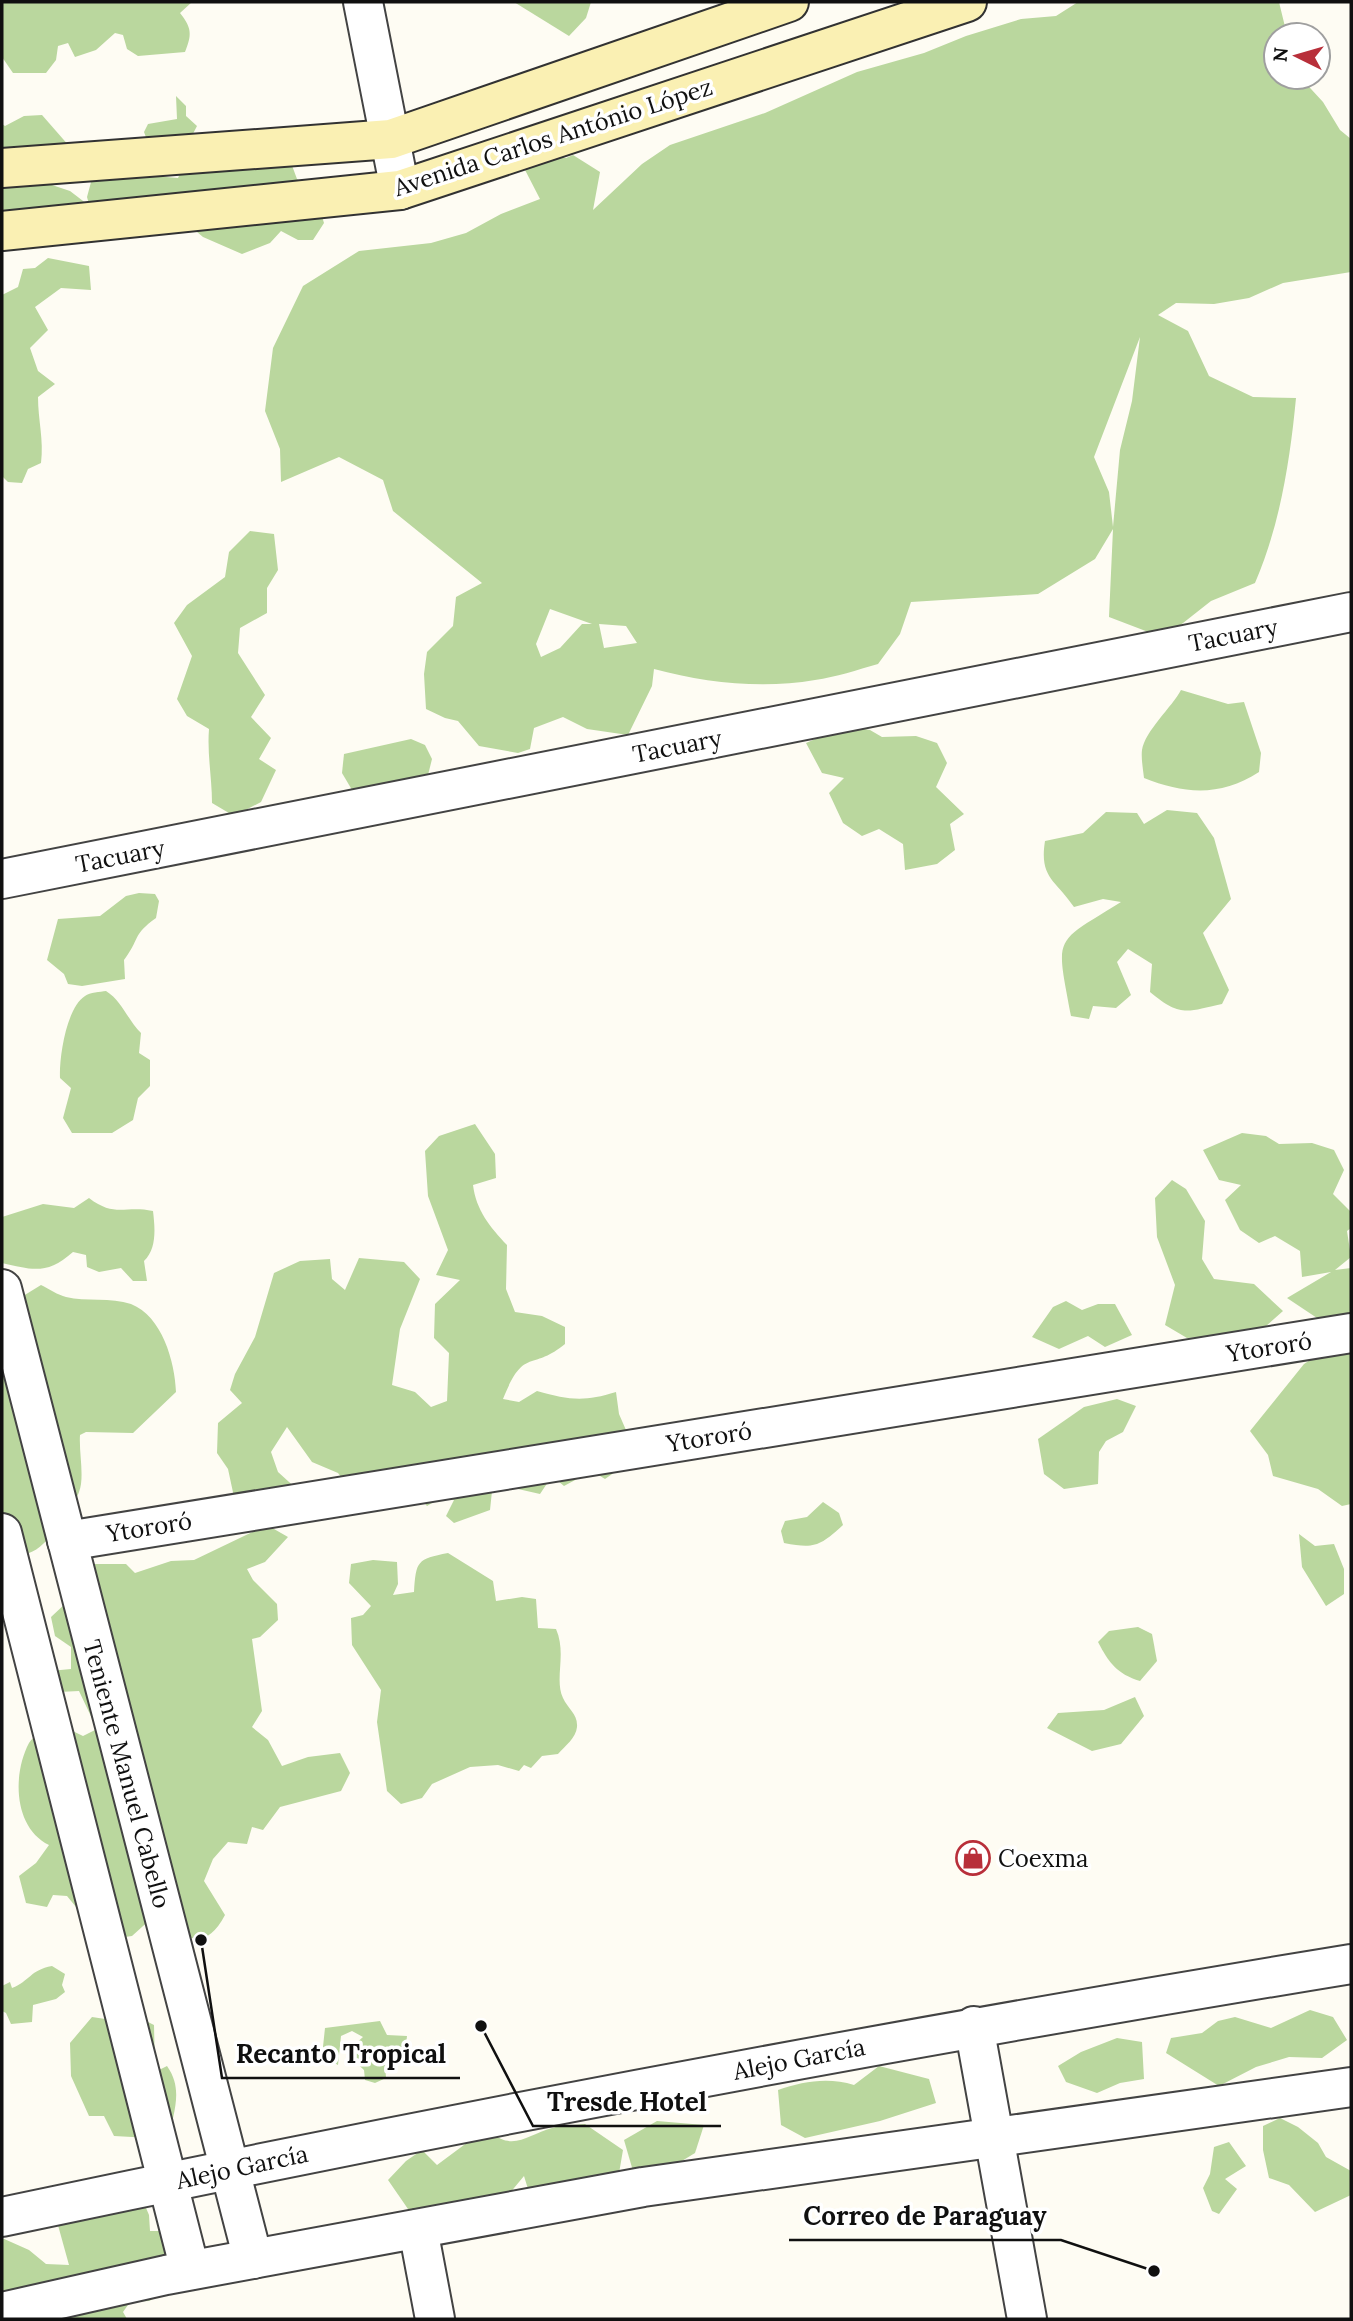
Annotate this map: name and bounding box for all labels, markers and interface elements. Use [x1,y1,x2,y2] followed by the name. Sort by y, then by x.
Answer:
[1262,21,1332,91] north arrow
[1267,46,1293,63] text: N
[389,71,716,204] street label: Avenida Carlos António López
[1186,611,1281,659] street label: Tacuary
[630,722,725,770] street label: Tacuary
[73,832,168,880] street label: Tacuary
[1223,1325,1314,1369] street label: Ytororó
[663,1415,754,1459] street label: Ytororó
[103,1505,194,1549] street label: Ytororó
[76,1636,178,1912] street label: Teniente Manuel Cabello
[954,1839,992,1877] shop icon: Coexma
[998,1843,1088,1874] place label: Coexma
[222,2031,460,2078] callout: Recanto Tropical
[729,2031,868,2087] street label: Alejo García
[236,2037,446,2070] text: Recanto Tropical
[533,2079,721,2126] callout: Tresde Hotel
[547,2085,707,2118] text: Tresde Hotel
[172,2138,311,2196] street label: Alejo García
[789,2193,1061,2240] callout: Correo de Paraguay
[803,2199,1047,2232] text: Correo de Paraguay

